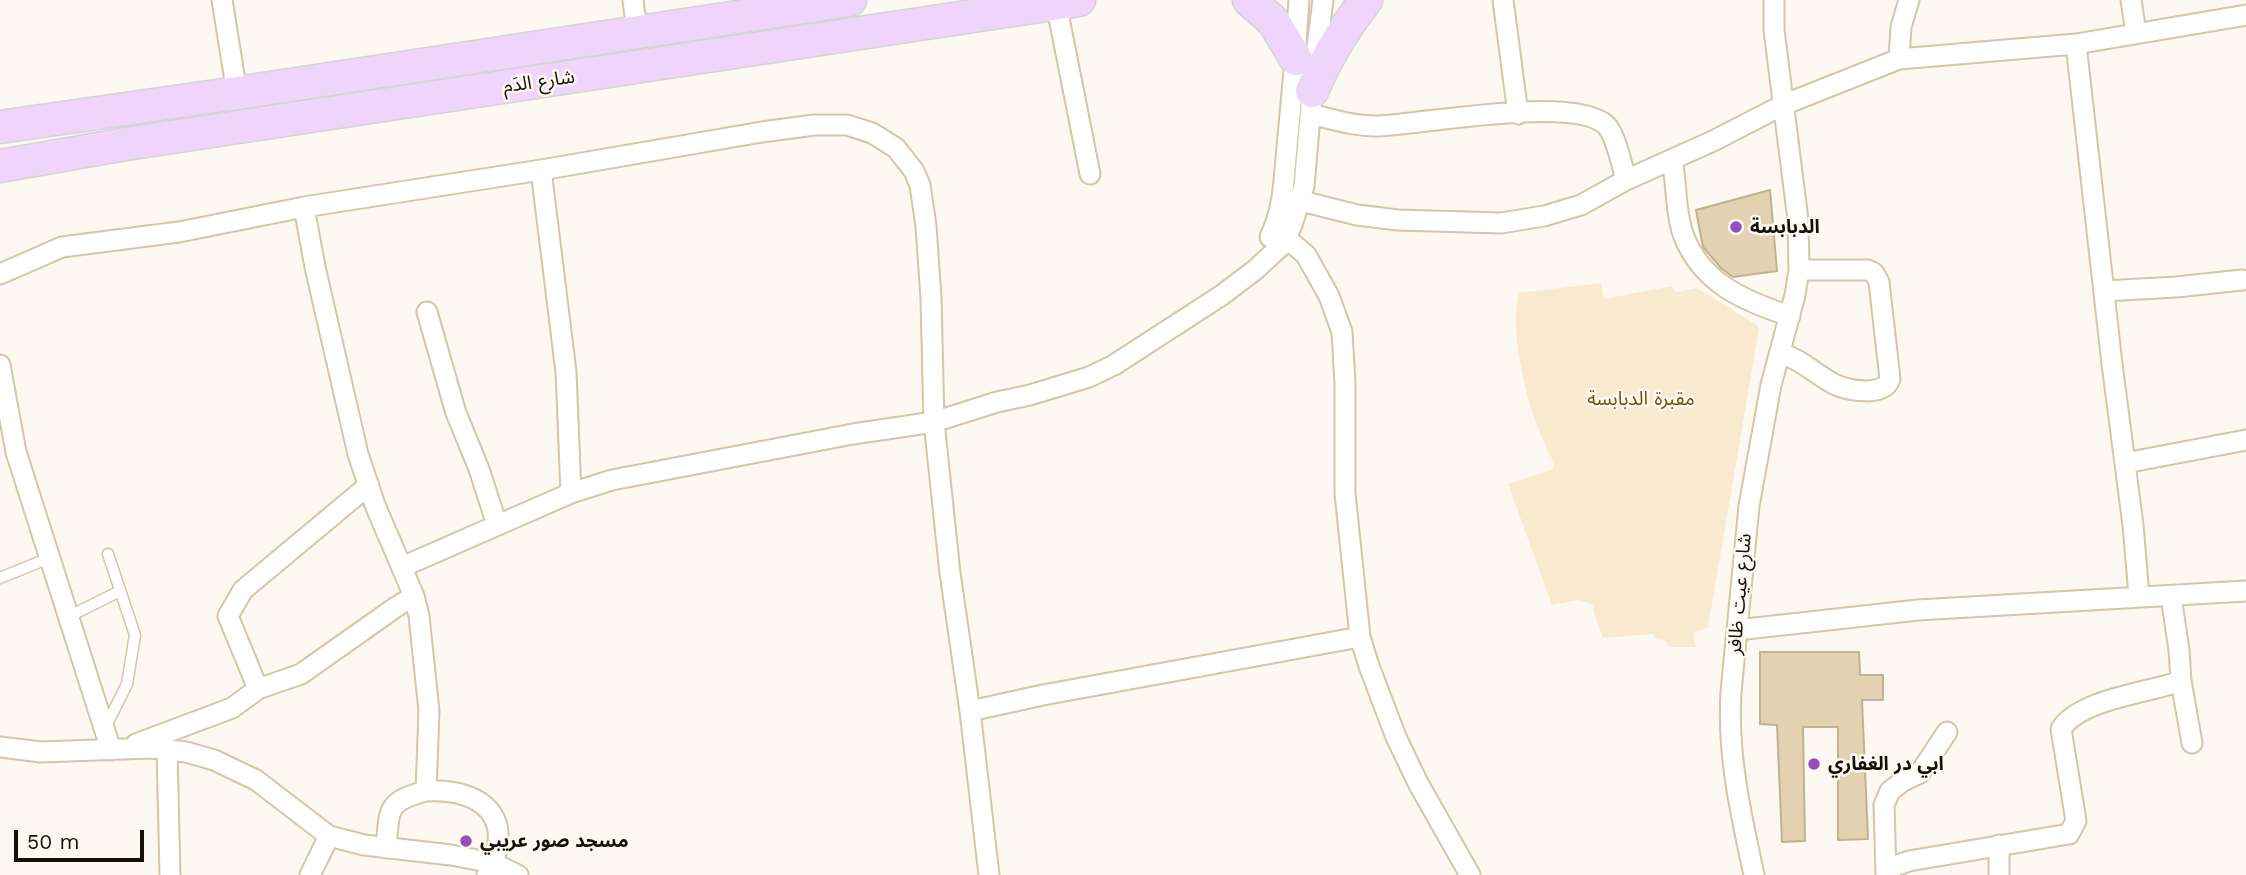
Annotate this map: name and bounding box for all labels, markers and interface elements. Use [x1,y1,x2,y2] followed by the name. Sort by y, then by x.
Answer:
[502,66,576,98] street label: شارع الدَم
[1750,216,1820,238] place label: الدبابسة
[1728,219,1744,235] marker: الدبابسة
[1587,388,1695,410] park label: مقبرة الدبابسة
[1723,532,1757,656] street label: شارع عيت ظافر
[1828,753,1944,775] place label: ابي در الغفاري
[1806,756,1822,772] marker: ابي در الغفاري
[18,816,147,860] scale bar
[27,829,79,854] text: 50 m
[480,830,629,852] place label: مسجد صور عريبي
[458,833,474,849] marker: مسجد صور عريبي

